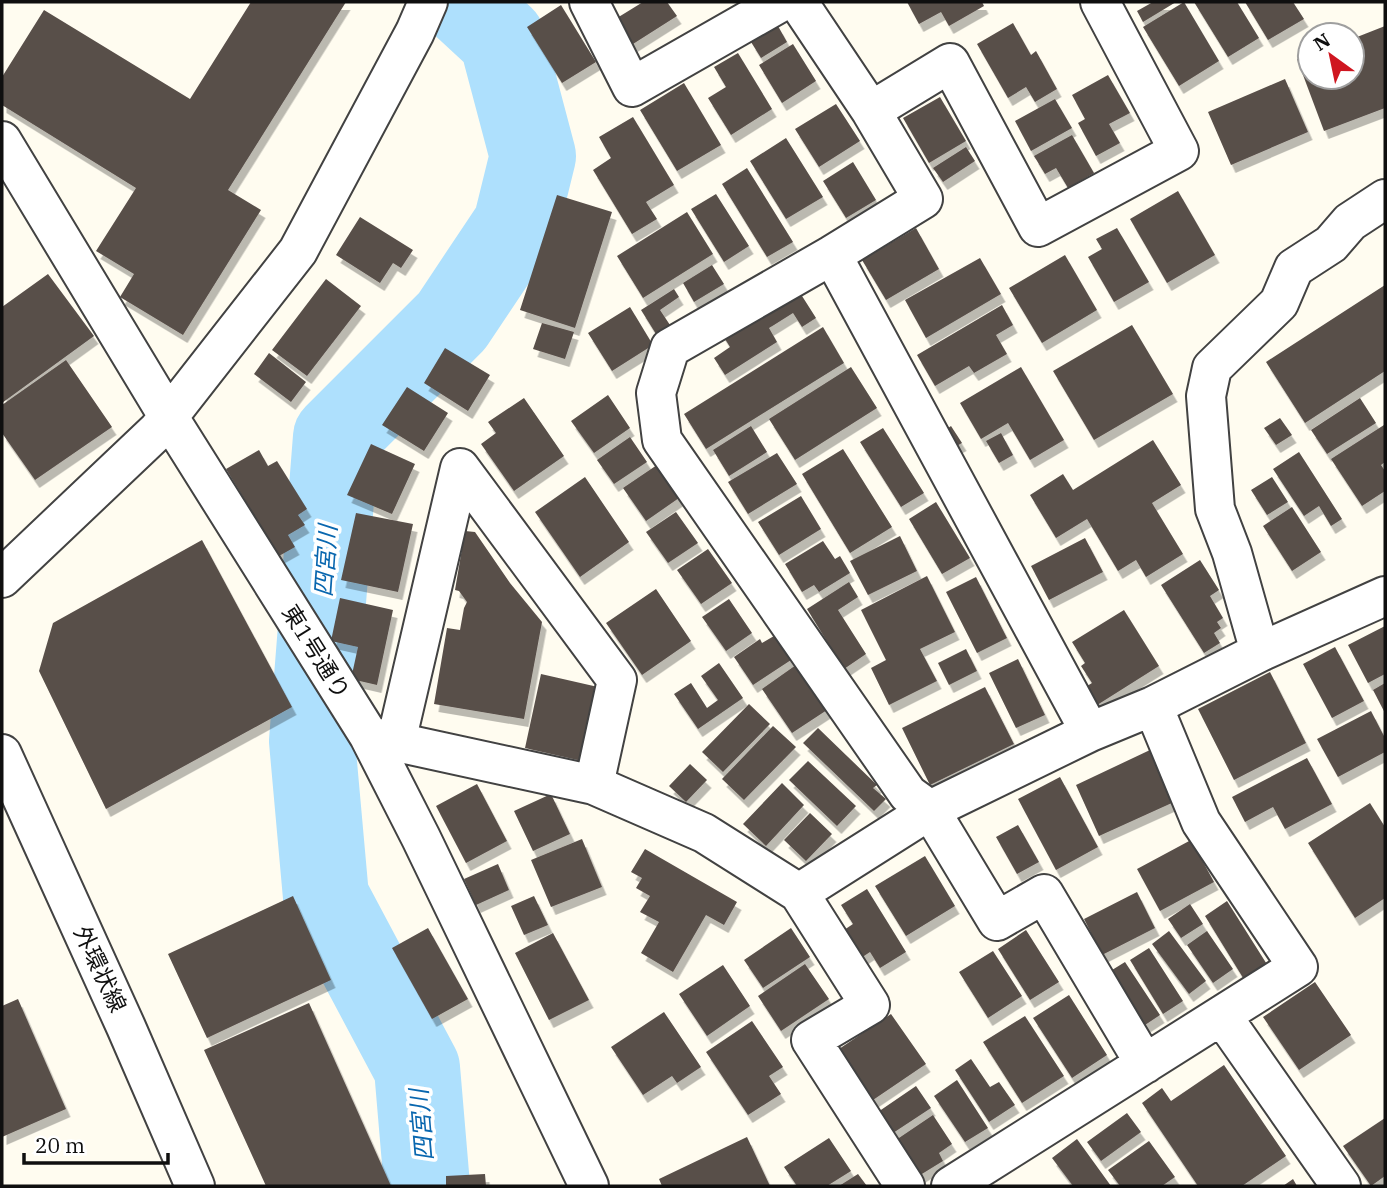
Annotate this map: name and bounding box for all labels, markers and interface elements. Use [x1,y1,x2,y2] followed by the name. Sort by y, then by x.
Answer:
[1296,21,1366,91] north arrow
[1309,28,1335,56] text: N
[307,521,344,598] water label: 四宮川
[276,599,358,704] street label: 東1号通り
[68,921,134,1017] street label: 外環状線
[402,1085,440,1162] water label: 四宮川
[24,1122,168,1166] scale bar
[35,1131,85,1159] text: 20 m

